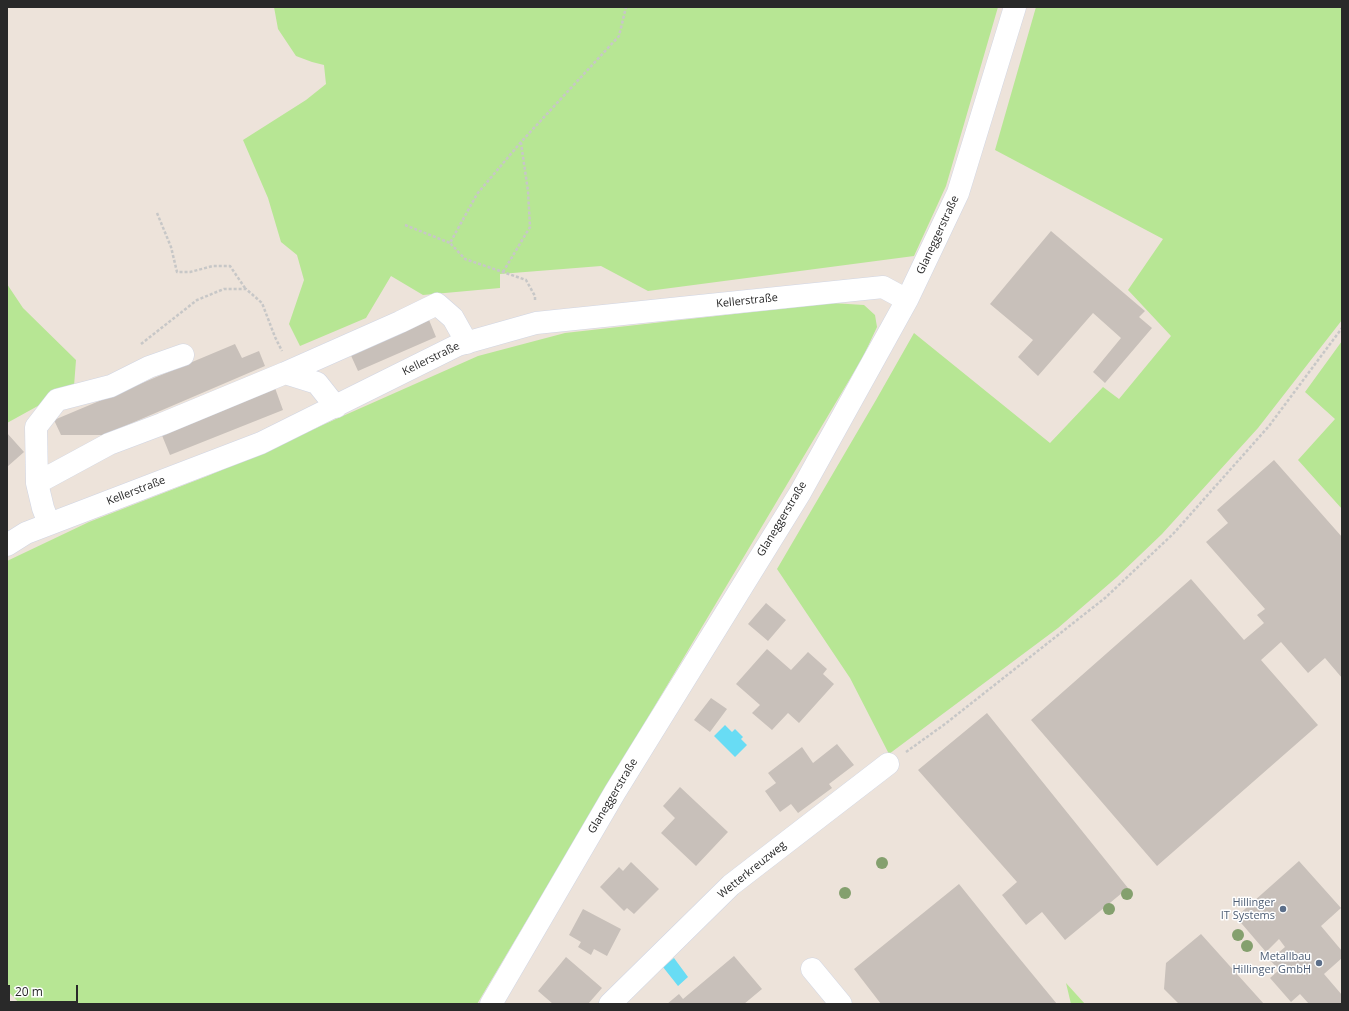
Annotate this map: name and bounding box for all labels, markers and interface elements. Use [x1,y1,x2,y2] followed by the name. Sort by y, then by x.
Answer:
[914,194,962,276] street label: Glaneggerstraße
[716,291,778,311] street label: Kellerstraße
[400,339,462,379] street label: Kellerstraße
[105,474,167,508] street label: Kellerstraße
[754,479,810,559] street label: Glaneggerstraße
[585,756,641,836] street label: Glaneggerstraße
[715,838,789,902] street label: Wetterkreuzweg
[1221,896,1275,922] place label: Hillinger IT Systems
[1278,904,1288,914] marker: Hillinger IT Systems
[1233,950,1311,976] place label: Metallbau Hillinger GmbH
[1314,958,1324,968] marker: Metallbau Hillinger GmbH
[10,977,80,1003] scale bar
[15,983,43,1000] text: 20 m

